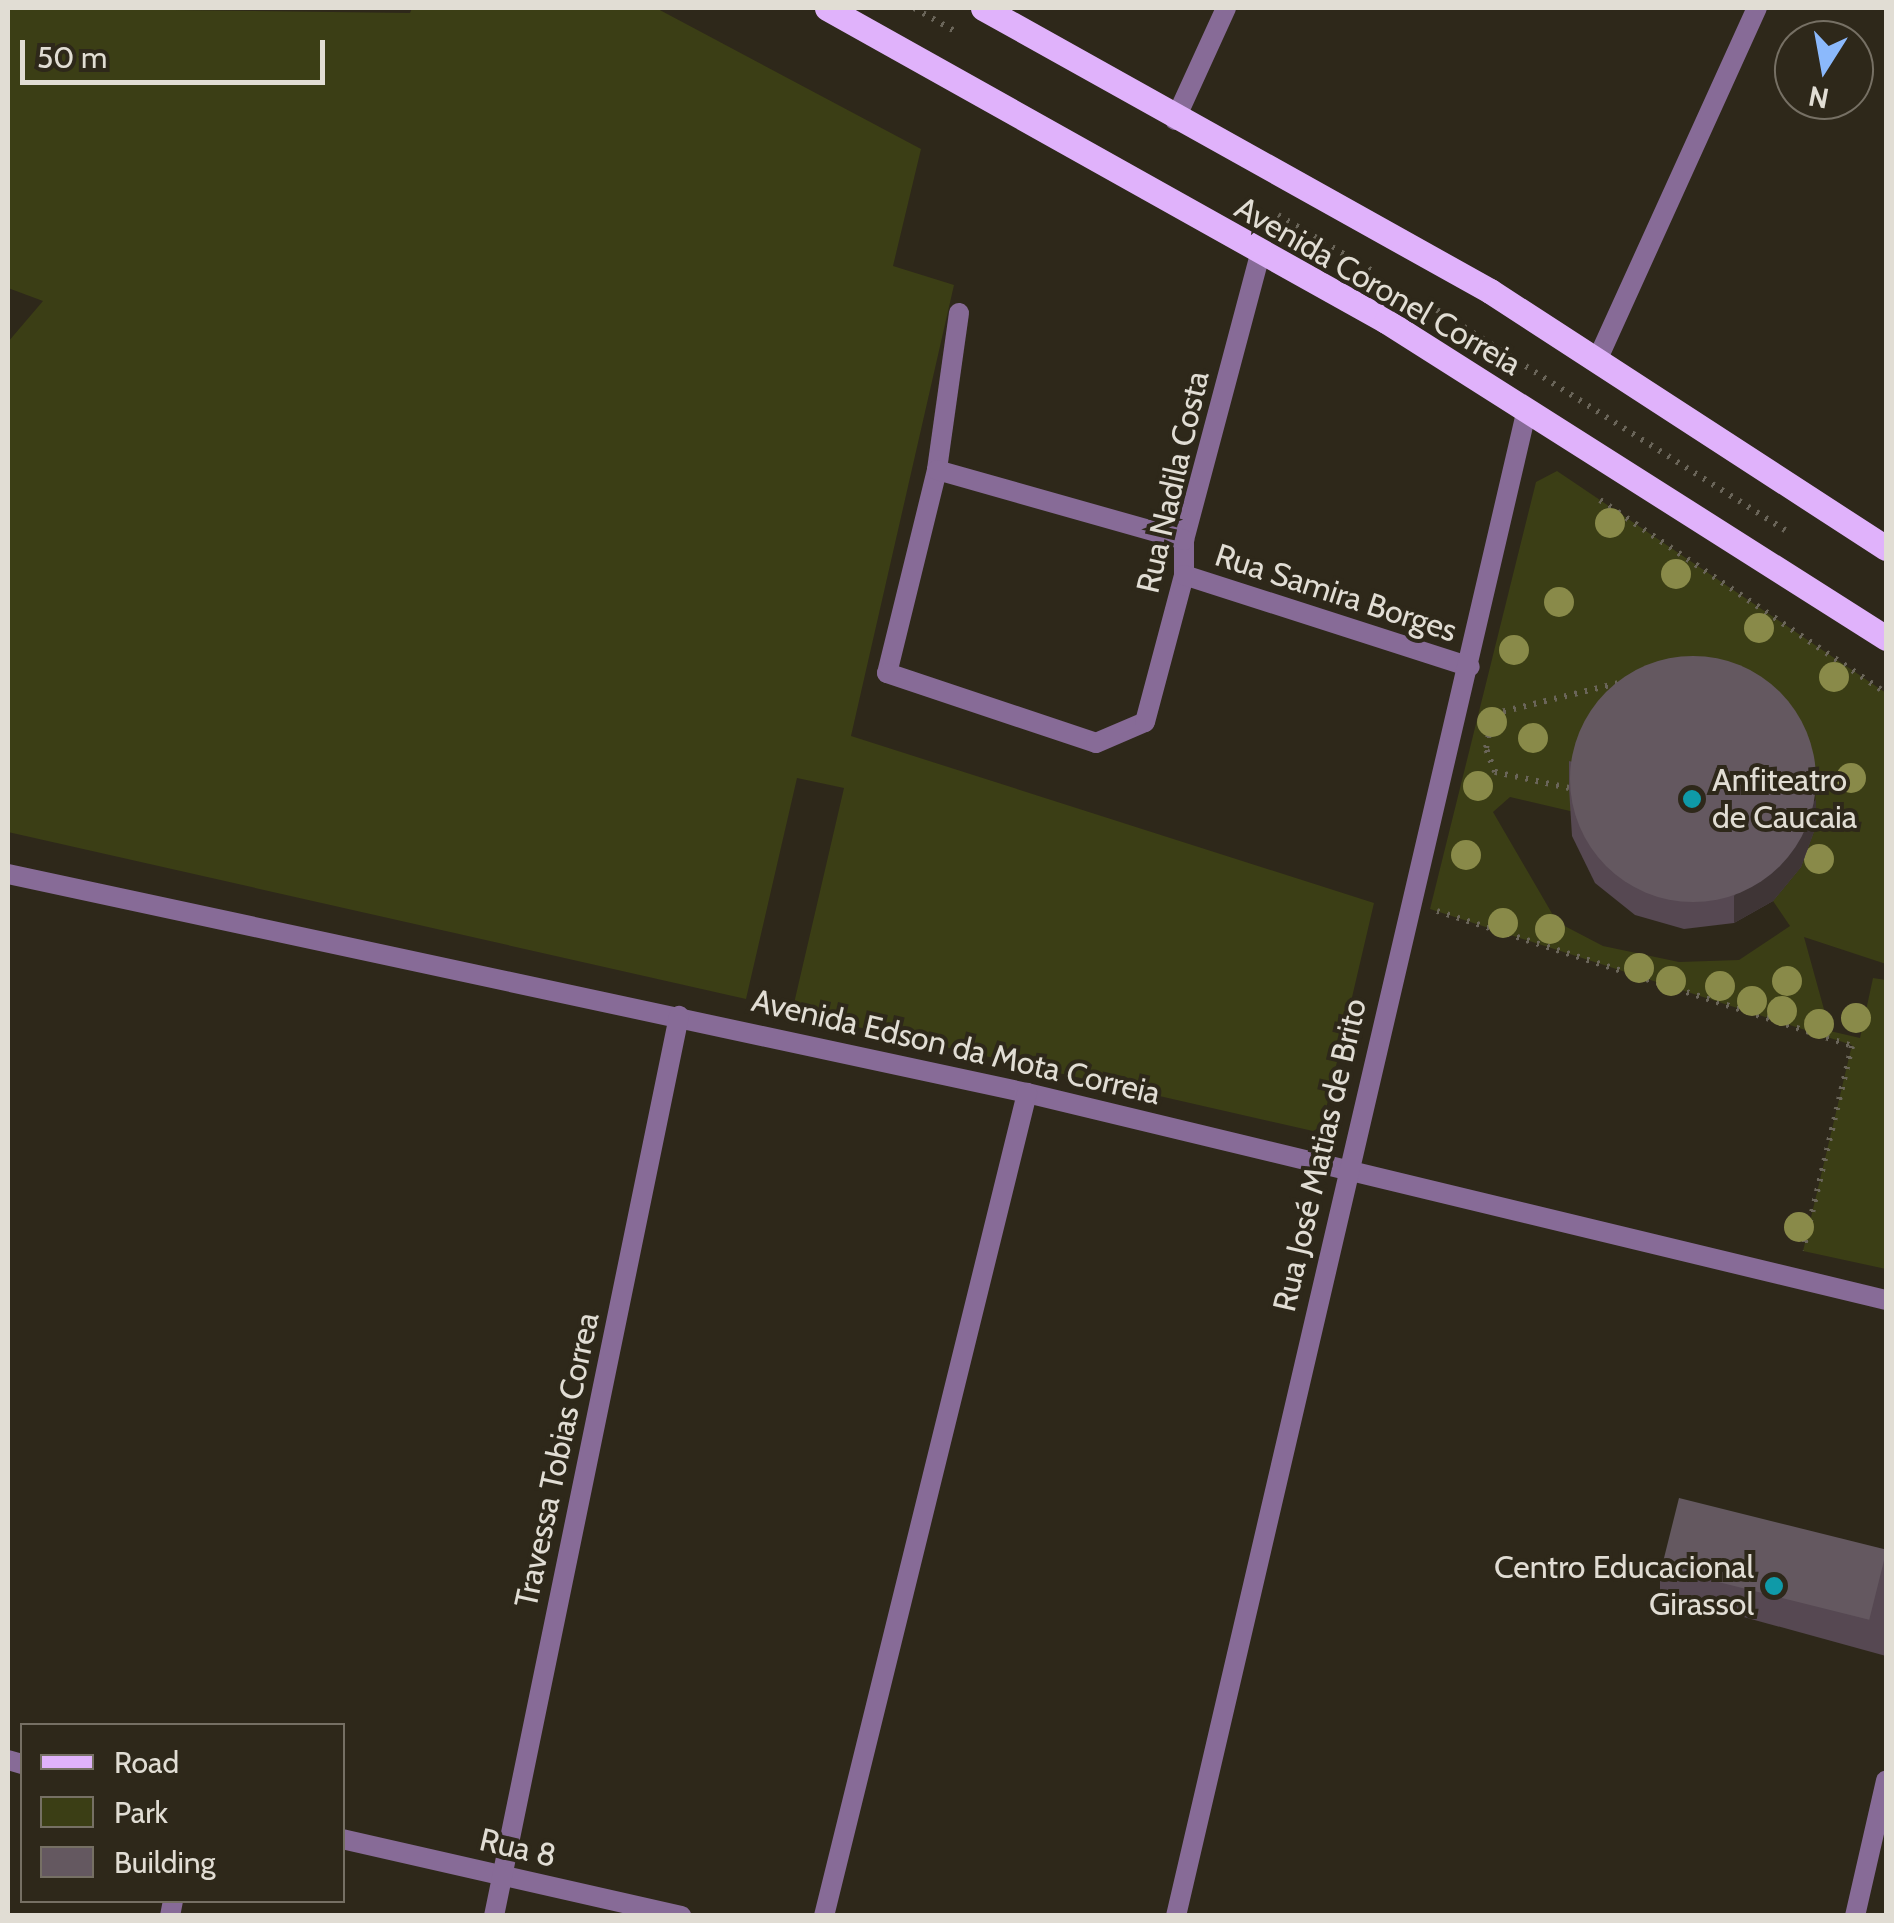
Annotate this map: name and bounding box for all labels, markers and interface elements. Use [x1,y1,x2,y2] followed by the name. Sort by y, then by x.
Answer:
[25,20,330,82] scale bar
[1774,20,1874,120] north arrow
[37,39,107,76] text: 50 m
[1806,79,1832,116] text: N
[1228,188,1528,384] street label: Avenida Coronel Correia
[1129,367,1217,597] street label: Rua Nadila Costa
[1210,536,1462,650] street label: Rua Samira Borges
[1712,762,1857,837] place label: Anfiteatro de Caucaia
[1681,788,1703,810] marker: Anfiteatro de Caucaia
[748,981,1164,1113] street label: Avenida Edson da Mota Correia
[1265,995,1375,1315] street label: Rua José Matias de Brito
[507,1309,607,1611] street label: Travessa Tobias Correa
[1494,1549,1754,1624] place label: Centro Educacional Girassol
[1763,1575,1785,1597] marker: Centro Educacional Girassol
[20,1723,345,1903] legend
[114,1744,179,1781] text: Road
[114,1794,168,1831] text: Park
[476,1821,560,1875] street label: Rua 8
[114,1844,216,1881] text: Building

